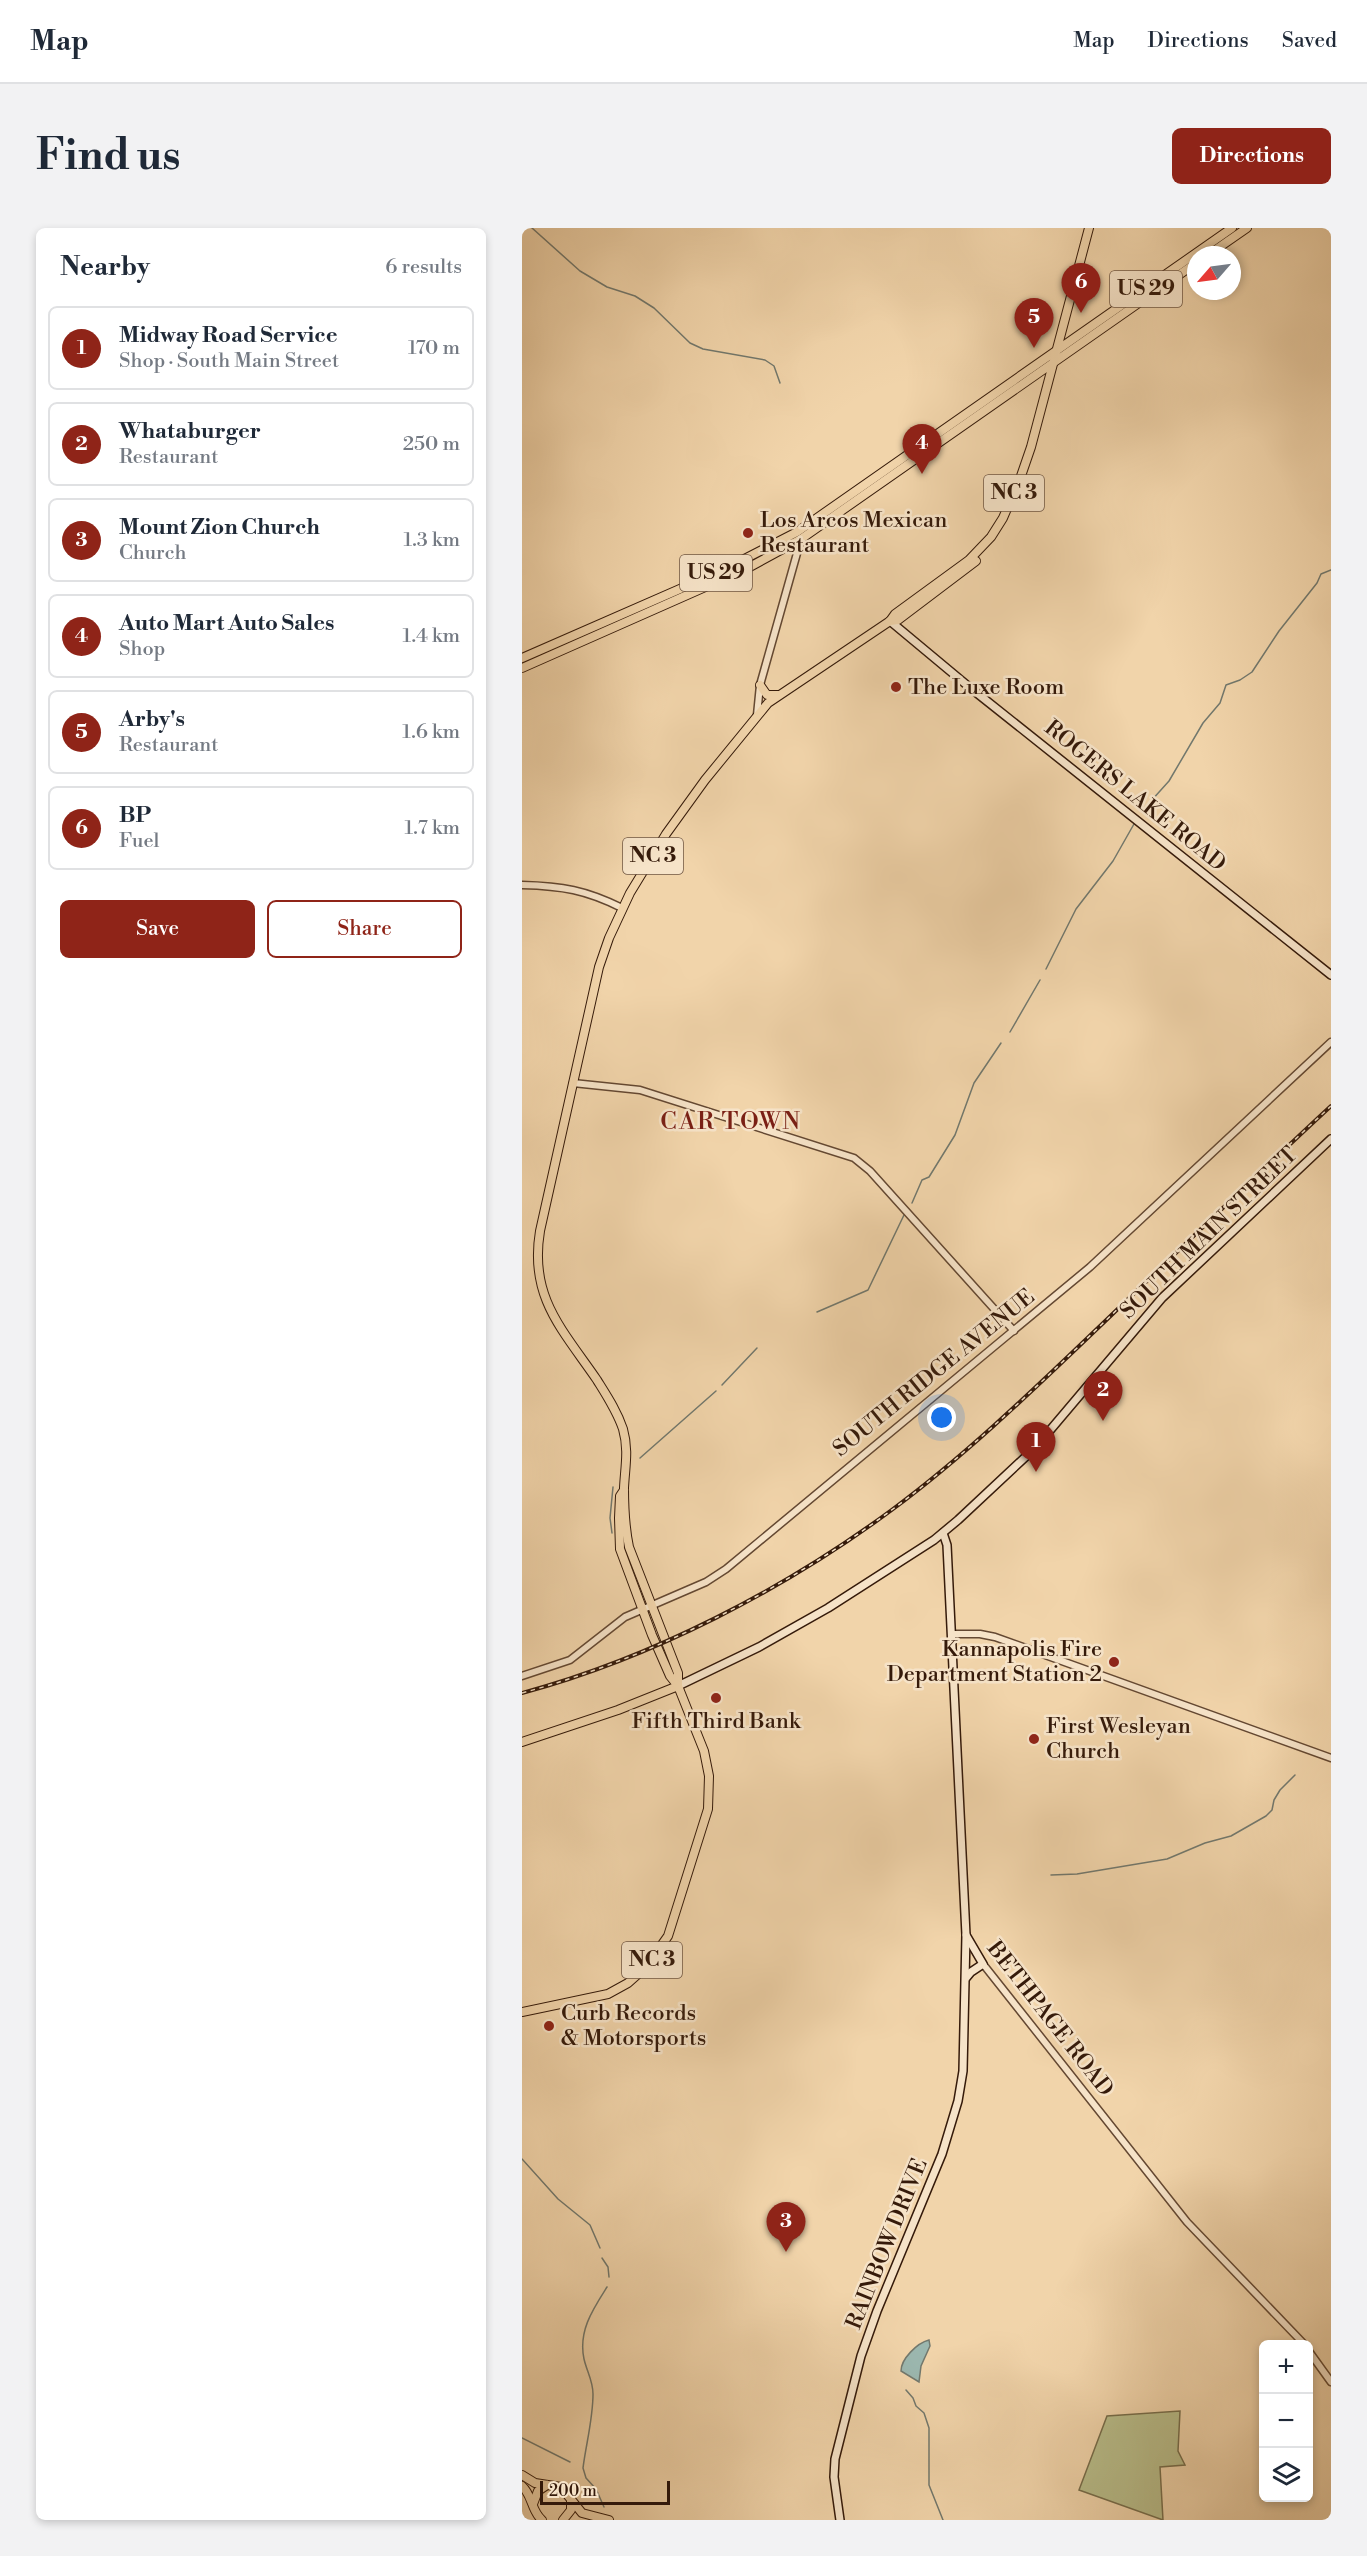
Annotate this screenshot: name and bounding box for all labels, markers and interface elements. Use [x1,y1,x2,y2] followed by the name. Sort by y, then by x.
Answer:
[30,24,89,59] text: Map
[1073,28,1115,54] text: Map
[1148,28,1249,54] text: Directions
[1282,28,1337,54] text: Saved
[1172,128,1331,184] button: Directions
[36,130,180,183] text: Find us
[1187,246,1241,300] north arrow
[60,251,150,283] text: Nearby
[385,255,462,280] text: 6 results
[1062,264,1100,313] pin: 6
[1110,271,1182,307] road number: US 29
[1014,298,1054,348] pin: 5
[119,322,338,349] text: Midway Road Service
[77,336,86,361] text: 1
[408,336,460,361] text: 170 m
[119,349,339,374] text: Shop · South Main Street
[119,418,261,445] text: Whataburger
[902,424,942,474] pin: 4
[75,432,88,457] text: 2
[403,432,460,457] text: 250 m
[119,445,218,470] text: Restaurant
[984,475,1044,511] road number: NC 3
[760,507,947,559] place label: Los Arcos Mexican Restaurant
[119,514,320,541] text: Mount Zion Church
[741,526,755,540] marker: Los Arcos Mexican Restaurant
[75,528,88,553] text: 3
[403,528,460,553] text: 1.3 km
[119,541,186,566] text: Church
[680,555,752,591] road number: US 29
[119,610,335,637] text: Auto Mart Auto Sales
[75,624,88,649] text: 4
[403,624,460,649] text: 1.4 km
[119,637,165,662] text: Shop
[908,674,1064,701] place label: The Luxe Room
[889,680,903,694] marker: The Luxe Room
[119,706,185,733] text: Arby's
[1039,715,1231,877] street label: ROGERS LAKE ROAD
[75,720,88,745] text: 5
[402,720,460,745] text: 1.6 km
[119,733,218,758] text: Restaurant
[119,802,151,829] text: BP
[75,816,88,841] text: 6
[404,816,460,841] text: 1.7 km
[119,829,159,854] text: Fuel
[623,838,683,874] road number: NC 3
[60,900,255,958] button: Save
[267,900,462,958] button: Share
[660,1107,802,1137] district label: CAR TOWN
[1115,1141,1303,1325] street label: SOUTH MAIN STREET
[828,1283,1040,1463] street label: SOUTH RIDGE AVENUE
[1084,1372,1122,1421] pin: 2
[927,1403,956,1432] your location
[1016,1422,1056,1472] pin: 1
[887,1636,1102,1688] place label: Kannapolis Fire Department Station 2
[1107,1655,1121,1669] marker: Kannapolis Fire Department Station 2
[709,1691,723,1705] marker: Fifth Third Bank
[632,1708,802,1735] place label: Fifth Third Bank
[1046,1713,1191,1765] place label: First Wesleyan Church
[1027,1732,1041,1746] marker: First Wesleyan Church
[980,1935,1119,2102] street label: BETHPAGE ROAD
[622,1942,682,1978] road number: NC 3
[561,2000,706,2052] place label: Curb Records & Motorsports
[542,2019,556,2033] marker: Curb Records & Motorsports
[840,2155,934,2333] street label: RAINBOW DRIVE
[766,2202,806,2252] pin: 3
[1259,2340,1313,2502] map controls
[1259,2340,1313,2394] button: +
[1259,2394,1313,2448] button: −
[1259,2448,1313,2502] button: layers
[540,2478,670,2506] scale bar
[549,2481,597,2501] text: 200 m

